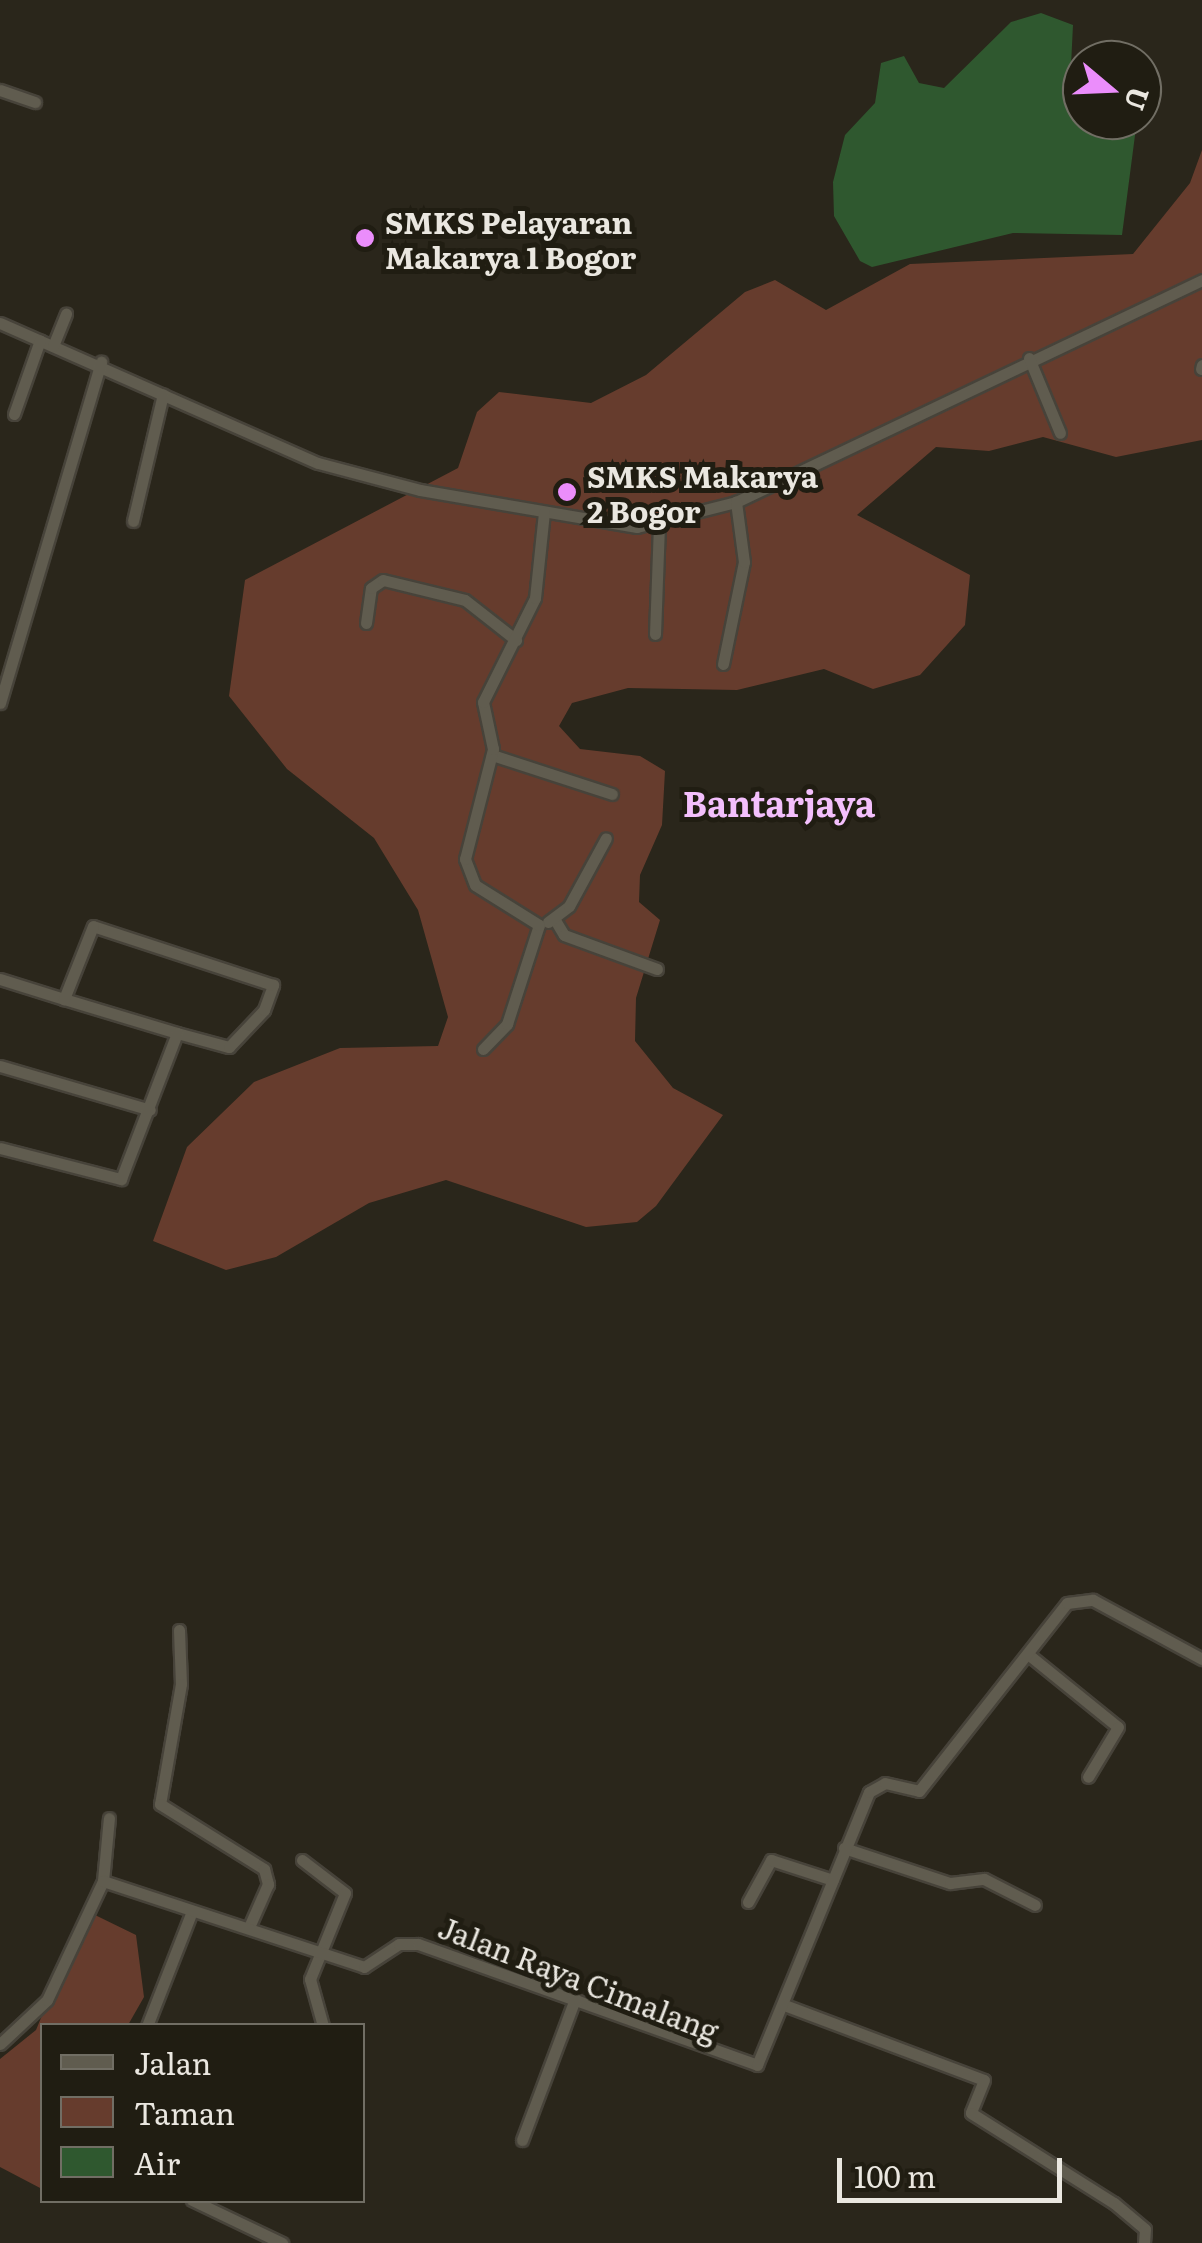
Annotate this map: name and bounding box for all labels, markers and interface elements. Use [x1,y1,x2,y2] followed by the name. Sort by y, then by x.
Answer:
[1062,40,1162,140] north arrow
[1115,82,1162,116] text: U
[385,203,636,274] place label: SMKS Pelayaran Makarya 1 Bogor
[354,227,376,249] marker: SMKS Pelayaran Makarya 1 Bogor
[587,457,818,528] place label: SMKS Makarya 2 Bogor
[556,481,578,503] marker: SMKS Makarya 2 Bogor
[683,781,875,823] district label: Bantarjaya
[434,1908,724,2048] street label: Jalan Raya Cimalang
[40,2023,365,2203] legend
[134,2040,211,2084] text: Jalan
[134,2090,235,2134] text: Taman
[842,2138,1067,2200] scale bar
[134,2140,180,2184] text: Air
[854,2153,936,2197] text: 100 m

